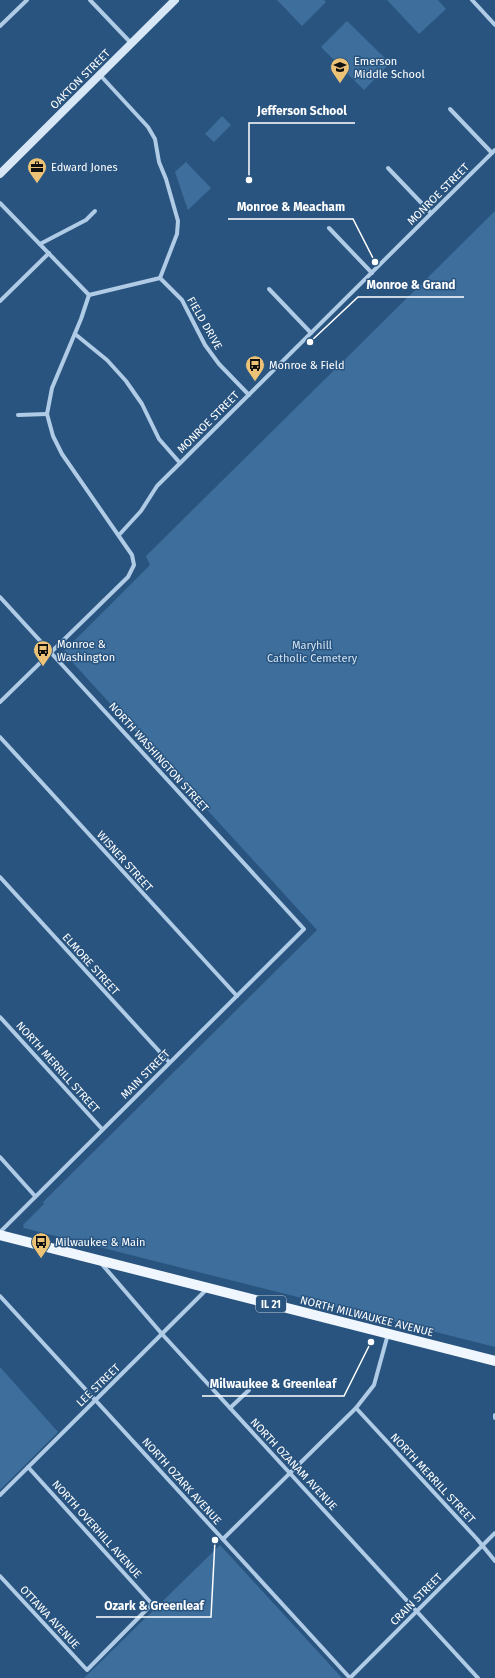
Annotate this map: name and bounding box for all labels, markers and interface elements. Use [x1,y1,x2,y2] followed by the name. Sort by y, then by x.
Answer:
[48,47,113,112] street label: OAKTON STREET
[354,55,425,81] place label: Emerson Middle School
[329,56,351,84] school or university icon: Emerson Middle School
[249,99,355,123] callout: Jefferson School
[256,104,347,118] text: Jefferson School
[26,156,48,184] office icon: Edward Jones
[51,161,118,174] place label: Edward Jones
[405,161,472,228] street label: MONROE STREET
[228,195,353,219] callout: Monroe & Meacham
[237,200,345,214] text: Monroe & Meacham
[358,273,464,297] callout: Monroe & Grand
[366,278,456,292] text: Monroe & Grand
[184,294,225,352] street label: FIELD DRIVE
[244,354,266,382] bus stop icon: Monroe & Field
[269,359,344,372] place label: Monroe & Field
[175,389,242,456] street label: MONROE STREET
[57,638,115,664] place label: Monroe & Washington
[32,639,54,667] bus stop icon: Monroe & Washington
[267,639,358,665] park label: Maryhill Catholic Cemetery
[106,700,211,815] street label: NORTH WASHINGTON STREET
[94,828,155,894] street label: WISNER STREET
[60,931,122,998] street label: ELMORE STREET
[13,1019,102,1116] street label: NORTH MERRILL STREET
[118,1047,173,1102] street label: MAIN STREET
[30,1231,52,1259] bus stop icon: Milwaukee & Main
[55,1236,146,1249] place label: Milwaukee & Main
[299,1294,435,1339] street label: NORTH MILWAUKEE AVENUE
[256,1296,286,1312] road number: IL 21
[74,1361,123,1409] street label: LEE STREET
[202,1372,344,1396] callout: Milwaukee & Greenleaf
[210,1377,338,1391] text: Milwaukee & Greenleaf
[248,1416,340,1513] street label: NORTH OZANAM AVENUE
[388,1431,478,1526] street label: NORTH MERRILL STREET
[139,1435,224,1527] street label: NORTH OZARK AVENUE
[49,1478,144,1581] street label: NORTH OVERHILL AVENUE
[388,1570,445,1628] street label: CRAIN STREET
[17,1583,82,1652] street label: OTTAWA AVENUE
[96,1593,211,1617] callout: Ozark & Greenleaf
[104,1599,205,1613] text: Ozark & Greenleaf

